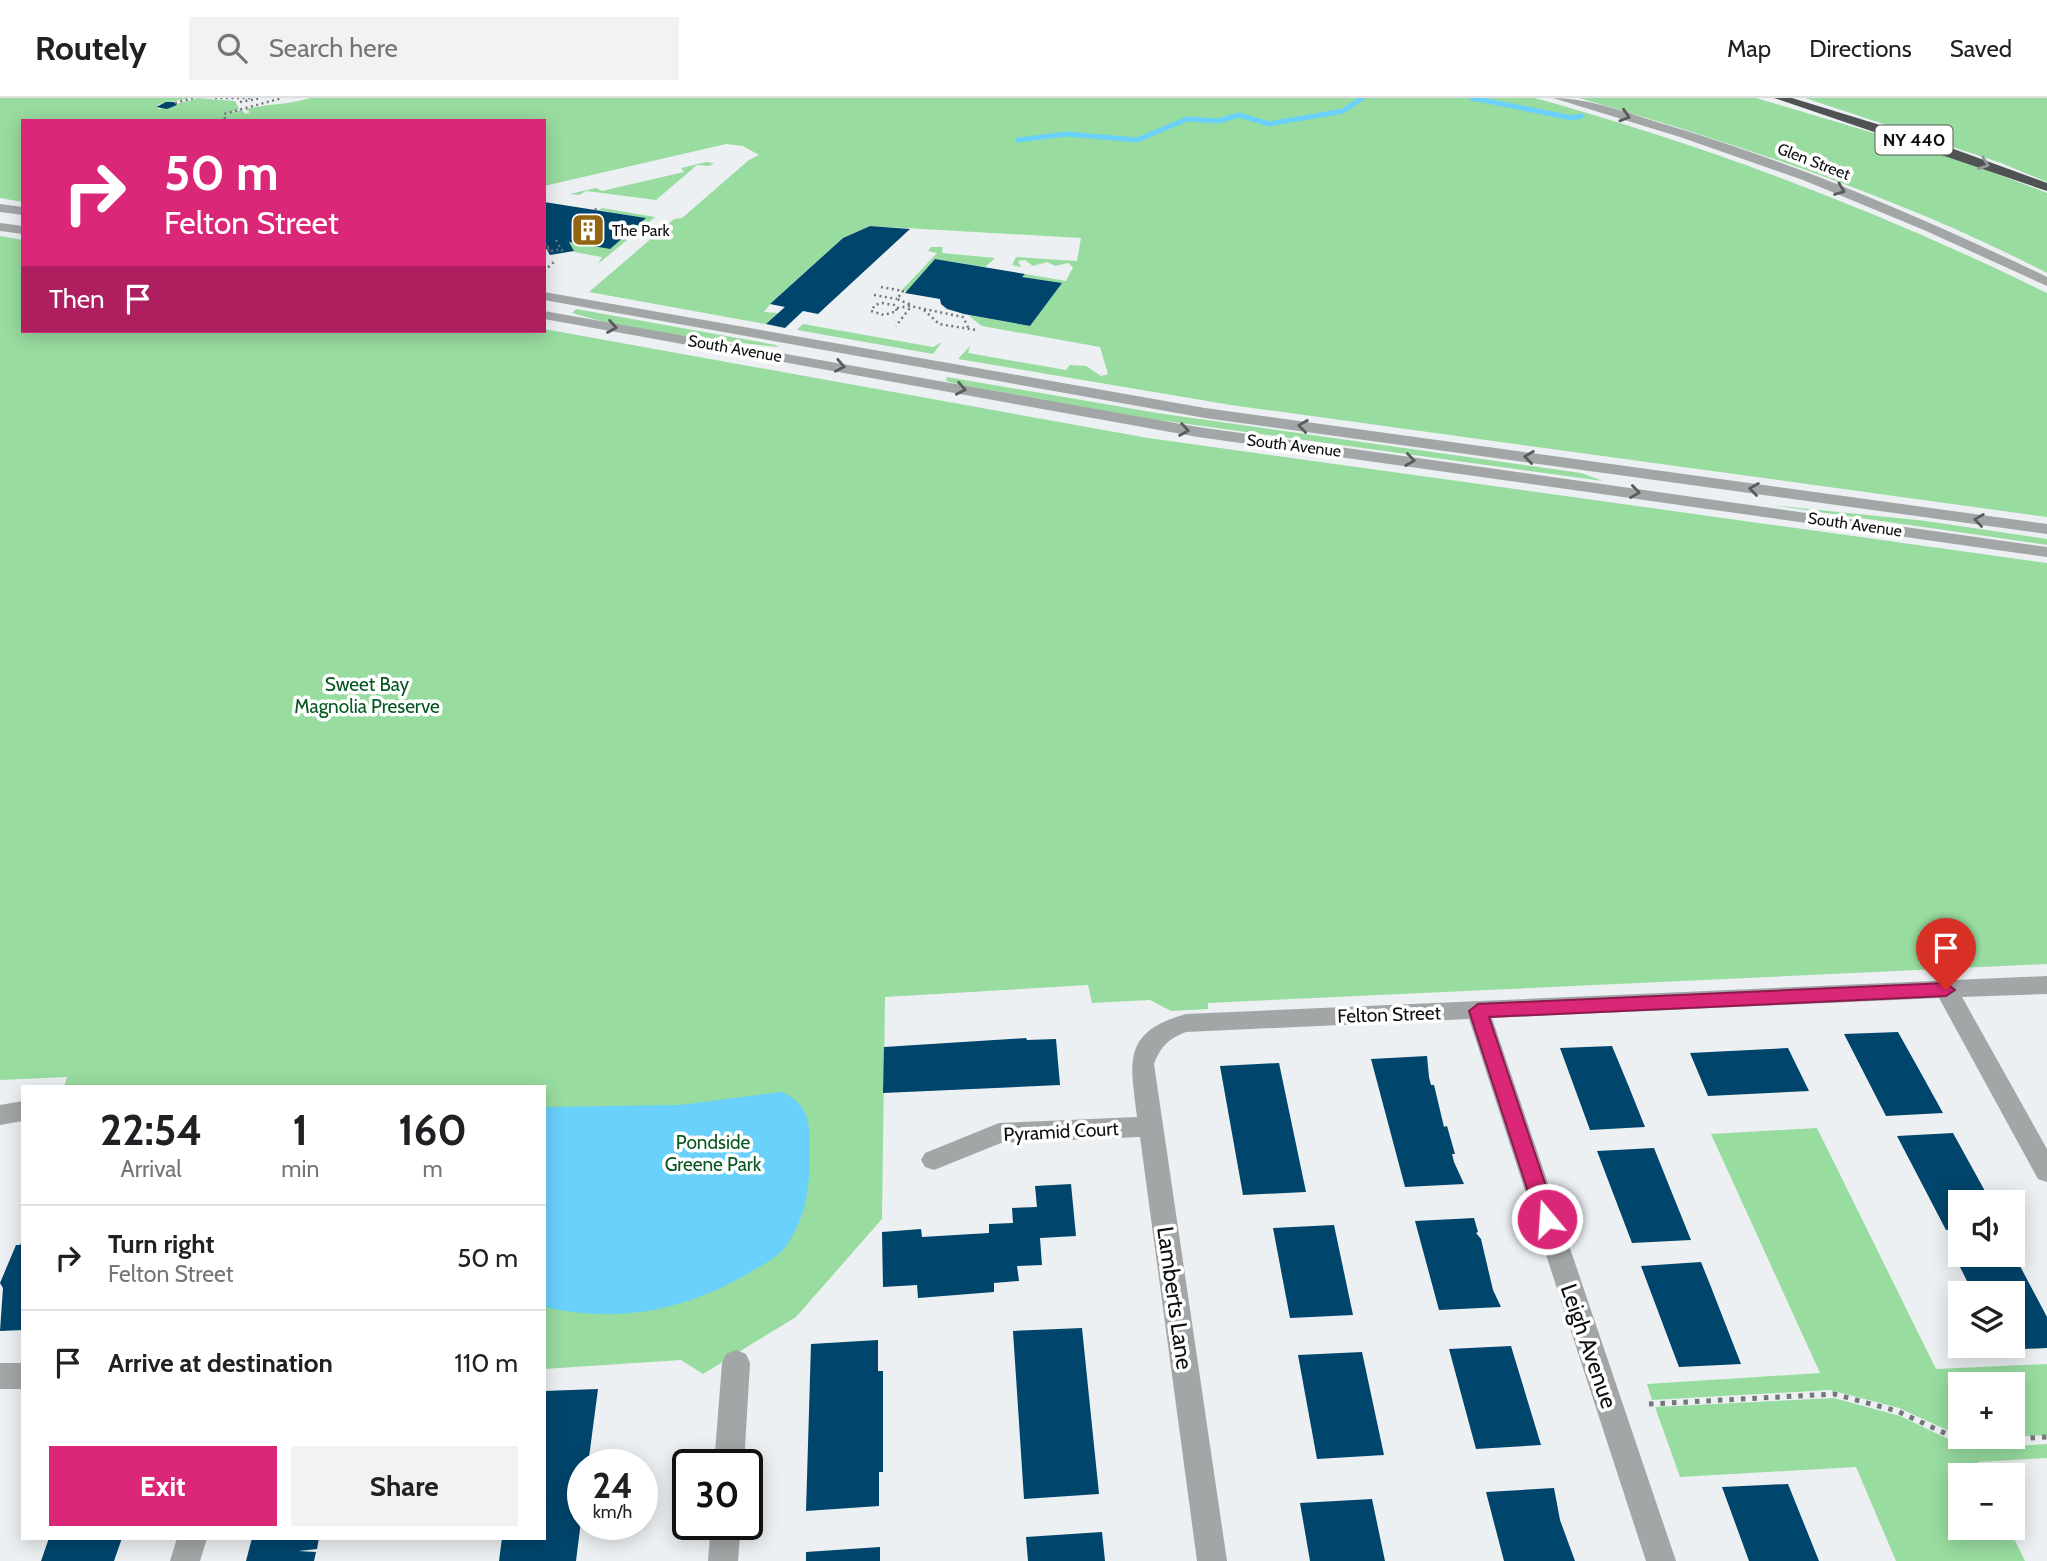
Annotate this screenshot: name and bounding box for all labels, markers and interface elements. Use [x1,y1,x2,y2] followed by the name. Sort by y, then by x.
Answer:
[189,17,679,80] search box
[35,28,147,68] text: Routely
[213,29,251,67] icon: search
[269,32,398,64] text: Search here
[1727,34,1771,63] text: Map
[1809,34,1912,63] text: Directions
[1950,34,2012,63] text: Saved
[1618,108,1630,123] one-way arrow
[1876,126,1952,154] road number: NY 440
[1775,139,1853,184] street label: Glen Street
[164,143,279,202] text: 50 m
[49,147,140,238] icon: right
[1978,156,1990,170] one-way arrow
[1833,181,1845,195] one-way arrow
[164,203,339,242] text: Felton Street
[569,211,607,249] building icon: The Park
[612,221,671,240] place label: The Park
[119,280,157,318] icon: arrive
[49,283,105,315] text: Then
[606,319,617,334] one-way arrow
[687,331,783,366] street label: South Avenue
[834,358,846,373] one-way arrow
[955,381,966,396] one-way arrow
[1297,419,1309,434] one-way arrow
[1178,422,1190,437] one-way arrow
[1246,430,1342,461] street label: South Avenue
[1523,450,1535,465] one-way arrow
[1404,452,1416,467] one-way arrow
[1748,482,1760,497] one-way arrow
[1629,485,1641,500] one-way arrow
[1807,508,1903,541] street label: South Avenue
[1974,512,1985,527] one-way arrow
[294,673,440,718] park label: Sweet Bay Magnolia Preserve
[1916,918,1976,990] pin
[1927,929,1965,967] icon: arrive
[1337,1001,1442,1028] street label: Felton Street
[100,1104,202,1156] text: 22:54
[293,1104,308,1156] text: 1
[398,1104,467,1156] text: 160
[1003,1117,1120,1146] street label: Pyramid Court
[665,1131,762,1176] park label: Pondside Greene Park
[121,1155,182,1183] text: Arrival
[281,1155,319,1183] text: min
[423,1155,443,1183] text: m
[1510,1182,1584,1256] position arrow
[1948,1190,2025,1540] map controls
[1948,1190,2025,1267] button: sound
[1151,1225,1199,1372] street label: Lamberts Lane
[108,1228,214,1260] text: Turn right
[49,1239,87,1277] icon: right
[457,1242,518,1274] text: 50 m
[108,1260,234,1288] text: Felton Street
[1555,1280,1623,1412] street label: Leigh Avenue
[1948,1281,2025,1358] button: layers
[49,1344,87,1382] icon: arrive
[108,1347,333,1379] text: Arrive at destination
[454,1347,518,1379] text: 110 m
[1948,1372,2025,1449] button: +
[49,1446,277,1526] button: Exit
[291,1446,518,1526] button: Share
[672,1449,763,1540] speed limit sign: 30
[1948,1463,2025,1540] button: −
[592,1464,633,1507] text: 24
[593,1501,632,1523] text: km/h

